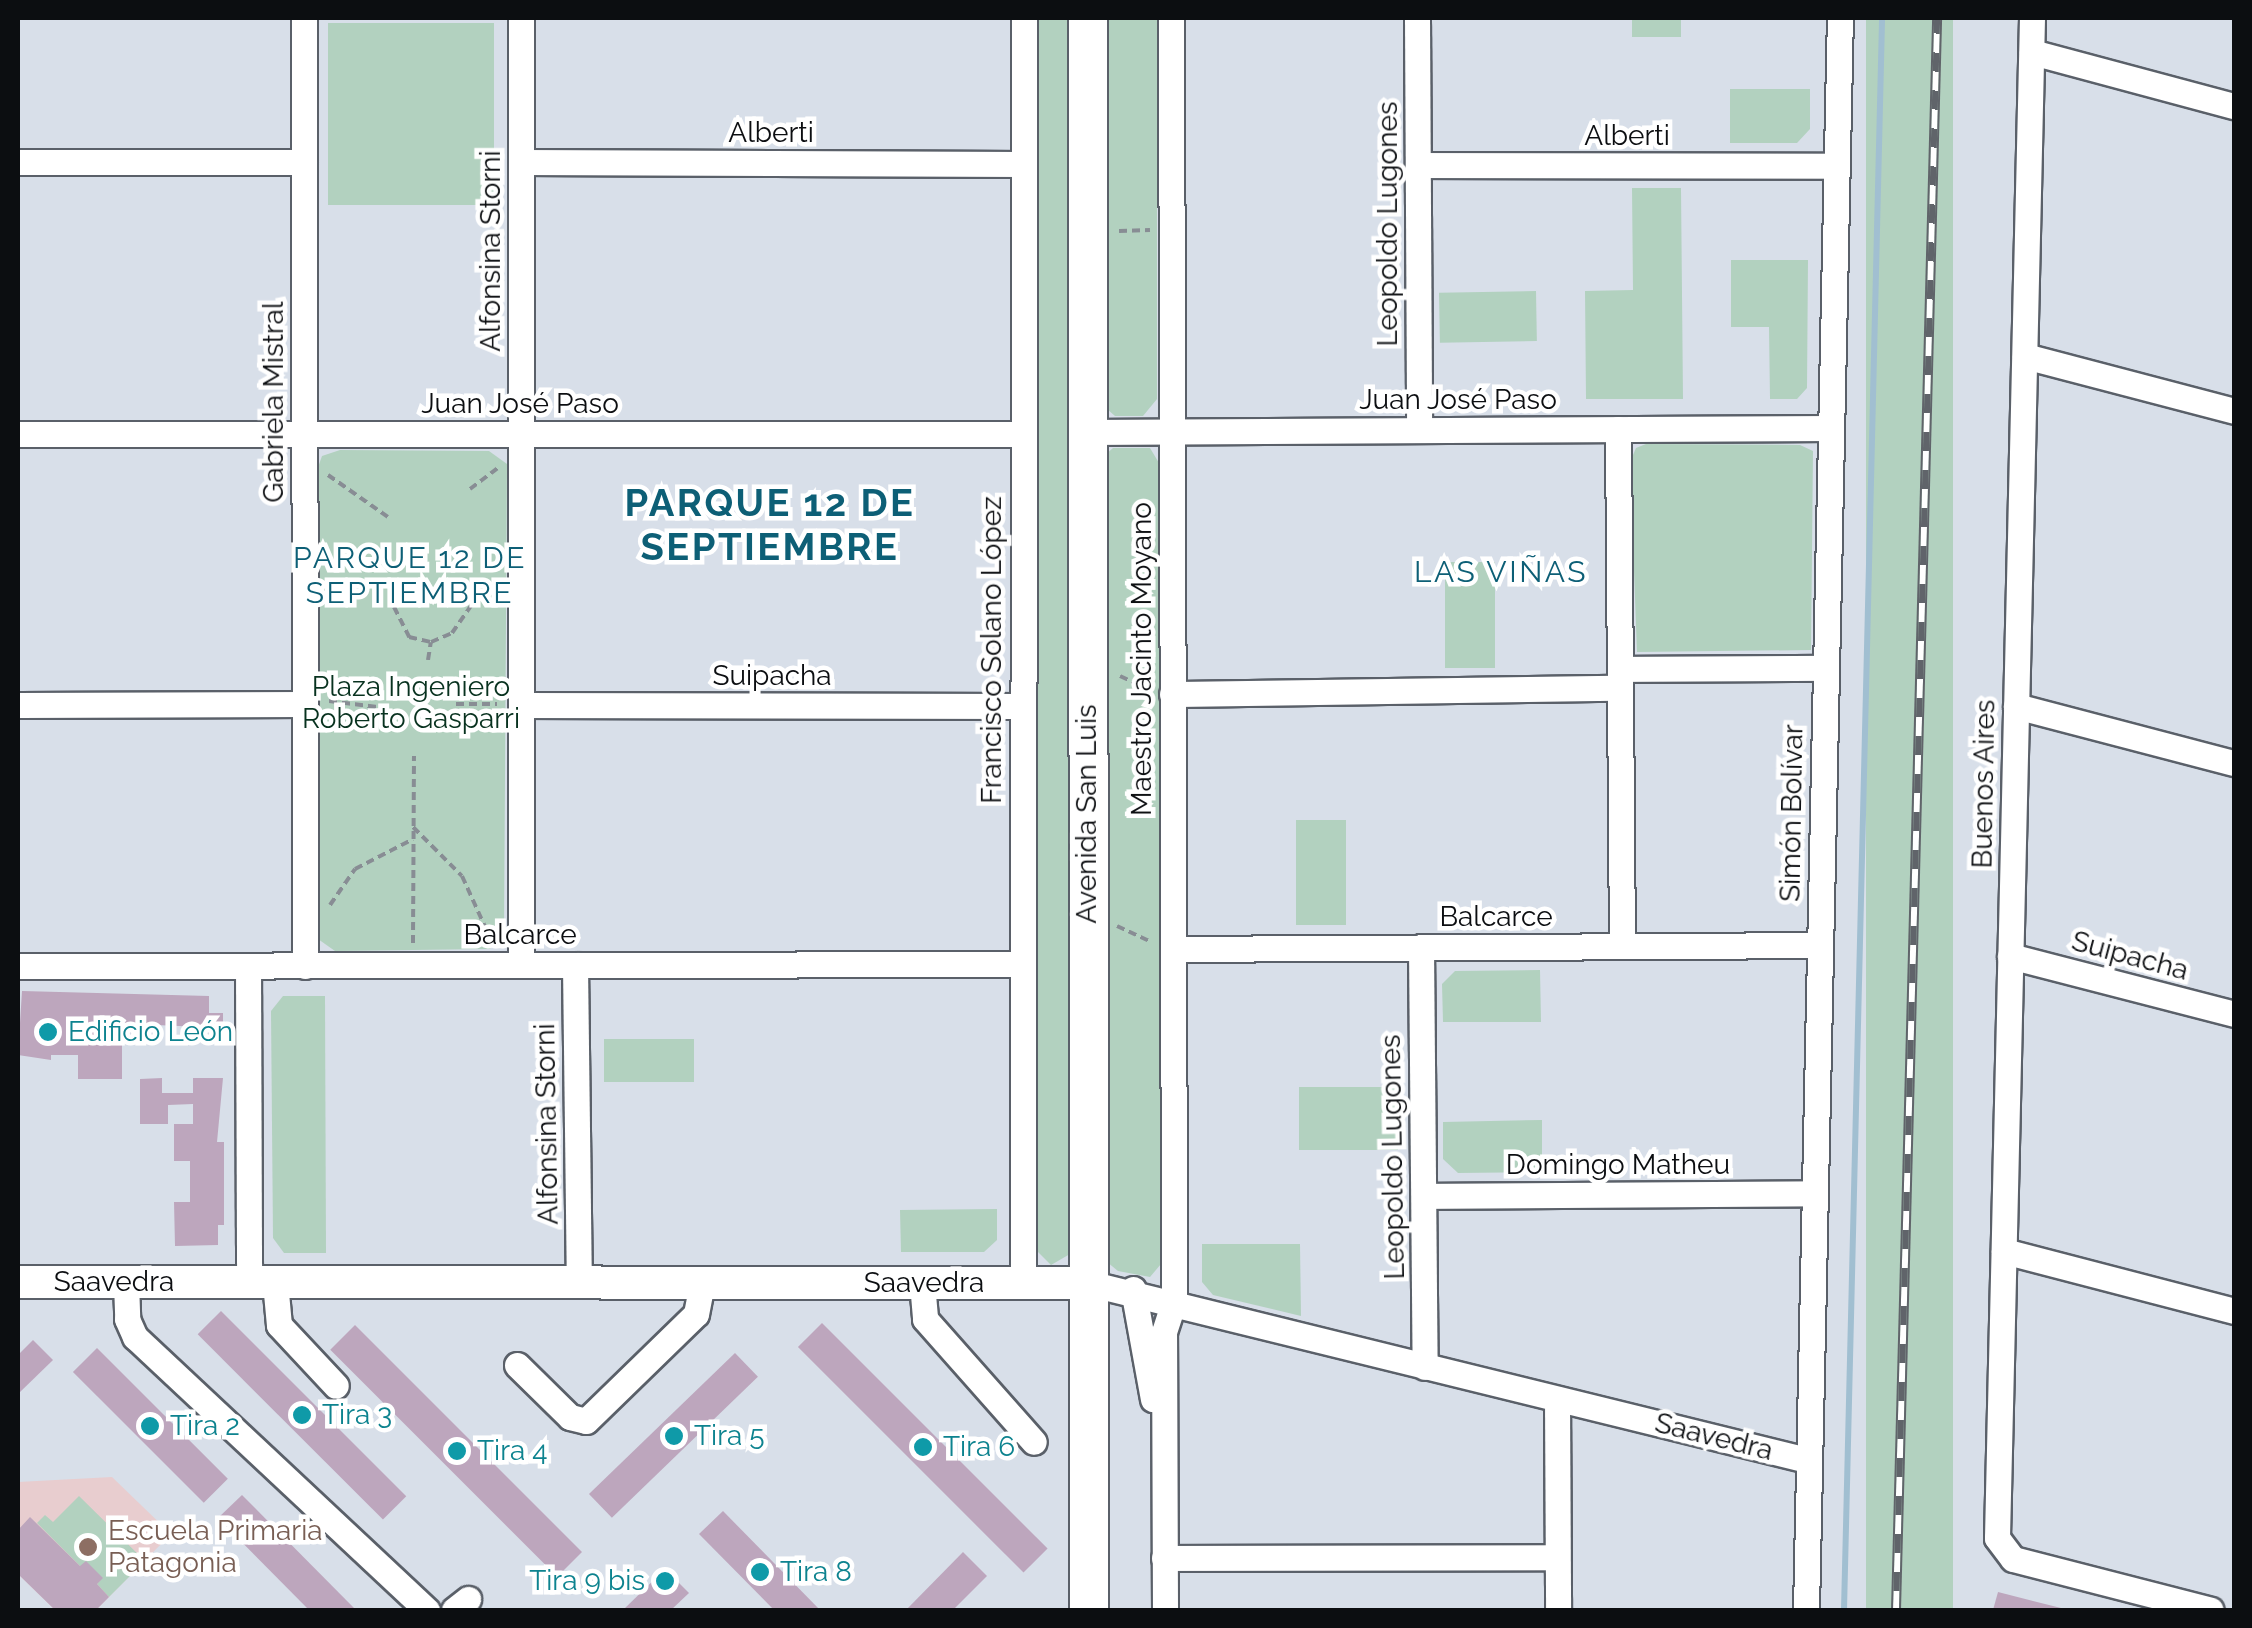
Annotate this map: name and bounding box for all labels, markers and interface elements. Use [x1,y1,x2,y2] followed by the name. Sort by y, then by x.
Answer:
[1371,101,1405,347] street label: Leopoldo Lugones
[728,116,814,150] street label: Alberti
[1584,119,1670,153] street label: Alberti
[474,150,508,352] street label: Alfonsina Storni
[257,301,291,503] street label: Gabriela Mistral
[1359,383,1557,417] street label: Juan José Paso
[421,387,619,421] street label: Juan José Paso
[625,480,915,570] district label: PARQUE 12 DE SEPTIEMBRE
[975,496,1009,804] street label: Francisco Solano López
[1125,502,1159,816] street label: Maestro Jacinto Moyano
[293,540,527,610] district label: PARQUE 12 DE SEPTIEMBRE
[1414,554,1588,590] district label: LAS VIÑAS
[712,659,832,693] street label: Suipacha
[302,670,520,736] park label: Plaza Ingeniero Roberto Gasparri
[1966,699,2002,869] street label: Buenos Aires
[1070,704,1104,924] street label: Avenida San Luis
[1774,724,1810,902] street label: Simón Bolívar
[1439,900,1553,934] street label: Balcarce
[463,918,577,952] street label: Balcarce
[2068,924,2192,988] street label: Suipacha
[68,1015,233,1049] place label: Edificio León
[37,1021,59,1043] marker: Edificio León
[528,1023,566,1225] street label: Alfonsina Storni
[1374,1034,1412,1280] street label: Leopoldo Lugones
[1506,1148,1730,1182] street label: Domingo Matheu
[54,1265,174,1299] street label: Saavedra
[864,1266,984,1300] street label: Saavedra
[322,1398,392,1432] place label: Tira 3
[291,1404,313,1426] marker: Tira 3
[1652,1406,1776,1468] street label: Saavedra
[170,1409,240,1443] place label: Tira 2
[139,1415,161,1437] marker: Tira 2
[694,1419,765,1453] place label: Tira 5
[663,1425,685,1447] marker: Tira 5
[943,1430,1015,1464] place label: Tira 6
[477,1434,548,1468] place label: Tira 4
[912,1436,934,1458] marker: Tira 6
[446,1440,468,1462] marker: Tira 4
[108,1514,323,1580] place label: Escuela Primaria Patagonia
[77,1536,99,1558] marker: Escuela Primaria Patagonia
[780,1555,852,1589] place label: Tira 8
[749,1561,771,1583] marker: Tira 8
[529,1564,645,1598] place label: Tira 9 bis
[654,1570,676,1592] marker: Tira 9 bis

